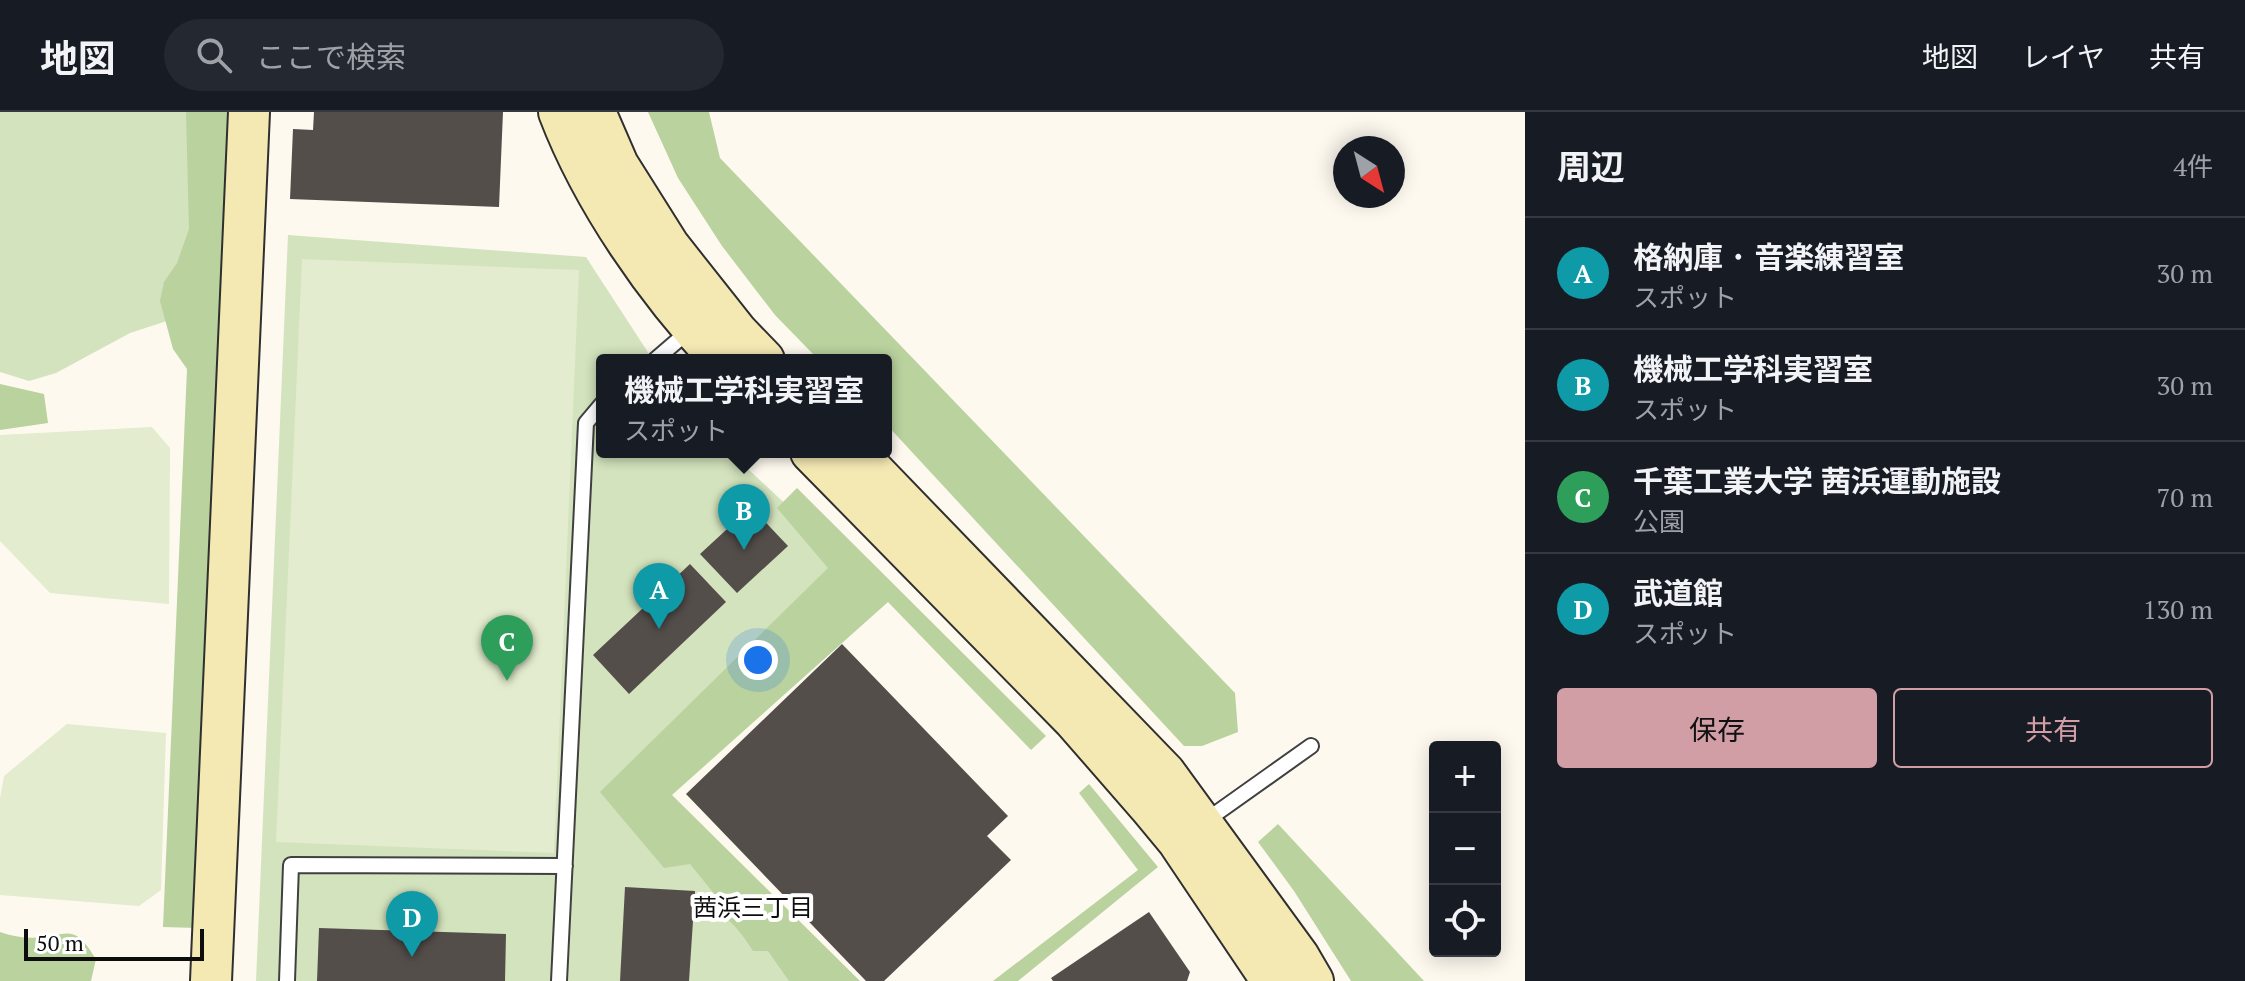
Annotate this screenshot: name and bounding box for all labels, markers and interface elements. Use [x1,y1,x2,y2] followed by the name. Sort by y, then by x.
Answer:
[164,19,724,91] search box
[40,33,116,83] text: 地図
[192,33,236,77] icon: search
[256,37,406,77] text: ここで検索
[1922,38,1978,75] text: 地図
[2022,38,2105,75] text: レイヤ
[2149,38,2205,75] text: 共有
[1333,136,1405,208] north arrow
[1557,144,1625,189] text: 周辺
[2173,149,2213,183] text: 4件
[1633,237,1904,277] text: 格納庫 ･ 音楽練習室
[1574,256,1592,290] text: A
[2157,256,2213,290] text: 30 m
[1633,280,1737,314] text: スポット
[1633,349,1873,389] text: 機械工学科実習室
[596,354,892,458] popup
[1575,368,1591,402] text: B
[2157,368,2213,402] text: 30 m
[624,370,864,410] text: 機械工学科実習室
[1633,392,1737,426] text: スポット
[624,413,728,447] text: スポット
[1633,461,2001,501] text: 千葉工業大学 茜浜運動施設
[1575,480,1591,514] text: C
[2157,480,2213,514] text: 70 m
[718,484,770,550] pin: B
[1633,504,1685,538] text: 公園
[633,563,685,629] pin: A
[1633,573,1723,613] text: 武道館
[1573,592,1593,626] text: D
[2143,592,2213,626] text: 130 m
[481,615,533,681] pin: C
[1633,616,1737,650] text: スポット
[738,640,778,680] your location
[1557,688,1877,768] button: 保存
[1893,688,2213,768] button: 共有
[1429,741,1501,957] map controls
[1429,741,1501,813] button: +
[1429,813,1501,885] button: −
[1429,885,1501,957] button: locate
[386,891,438,957] pin: D
[693,891,813,923] district label: 茜浜三丁目
[24,925,204,961] scale bar
[36,928,84,957] text: 50 m

